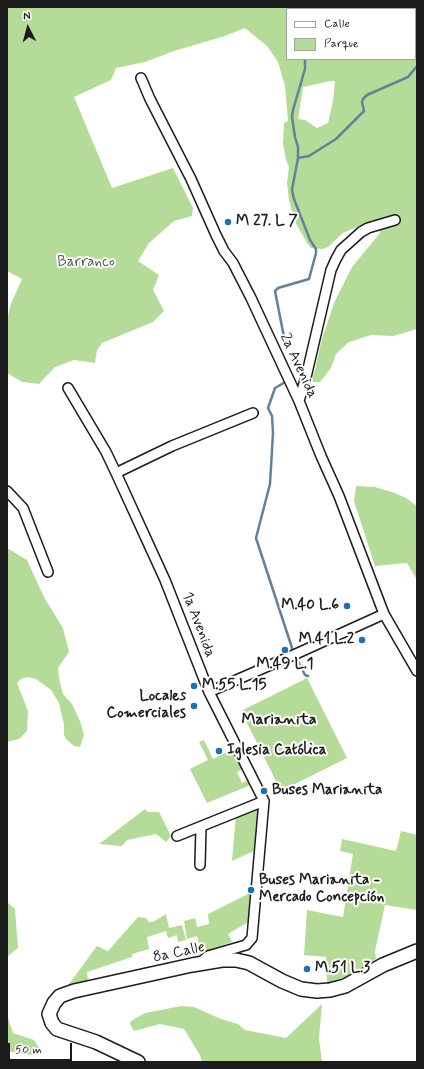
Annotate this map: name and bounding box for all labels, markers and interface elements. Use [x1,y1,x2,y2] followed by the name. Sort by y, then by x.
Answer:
[8,8,48,48] north arrow
[286,8,416,60] legend
[22,9,31,23] text: N
[324,16,350,32] text: Calle
[324,36,359,52] text: Parque
[236,213,298,231] place label: M 27. L 7
[223,217,233,227] marker: M 27. L 7
[57,254,115,272] park label: Barranco
[275,331,321,401] street label: 2a Avenida
[177,590,219,660] street label: 1a Avenida
[281,597,339,615] place label: M.40 L.6
[342,601,352,611] marker: M.40 L.6
[299,631,354,649] place label: M.41 L.2
[357,635,367,645] marker: M.41 L.2
[280,645,290,655] marker: M.49 L.1
[256,656,314,674] place label: M.49 L.1
[202,677,266,695] place label: M.55 L.15
[189,681,199,691] marker: M.55 L.15
[107,688,186,723] place label: Locales Comerciales
[189,701,199,711] marker: Locales Comerciales
[241,711,317,731] district label: Marianita
[227,742,326,760] place label: Iglesia Católica
[214,746,224,756] marker: Iglesia Católica
[272,782,382,800] place label: Buses Marianita
[259,786,269,796] marker: Buses Marianita
[259,872,384,907] place label: Buses Marianita - Mercado Concepción
[246,885,256,895] marker: Buses Marianita - Mercado Concepción
[151,939,207,967] street label: 8a Calle
[315,960,370,978] place label: M.51 L.3
[302,964,312,974] marker: M.51 L.3
[10,1035,74,1061] scale bar
[15,1042,42,1058] text: 50 m

